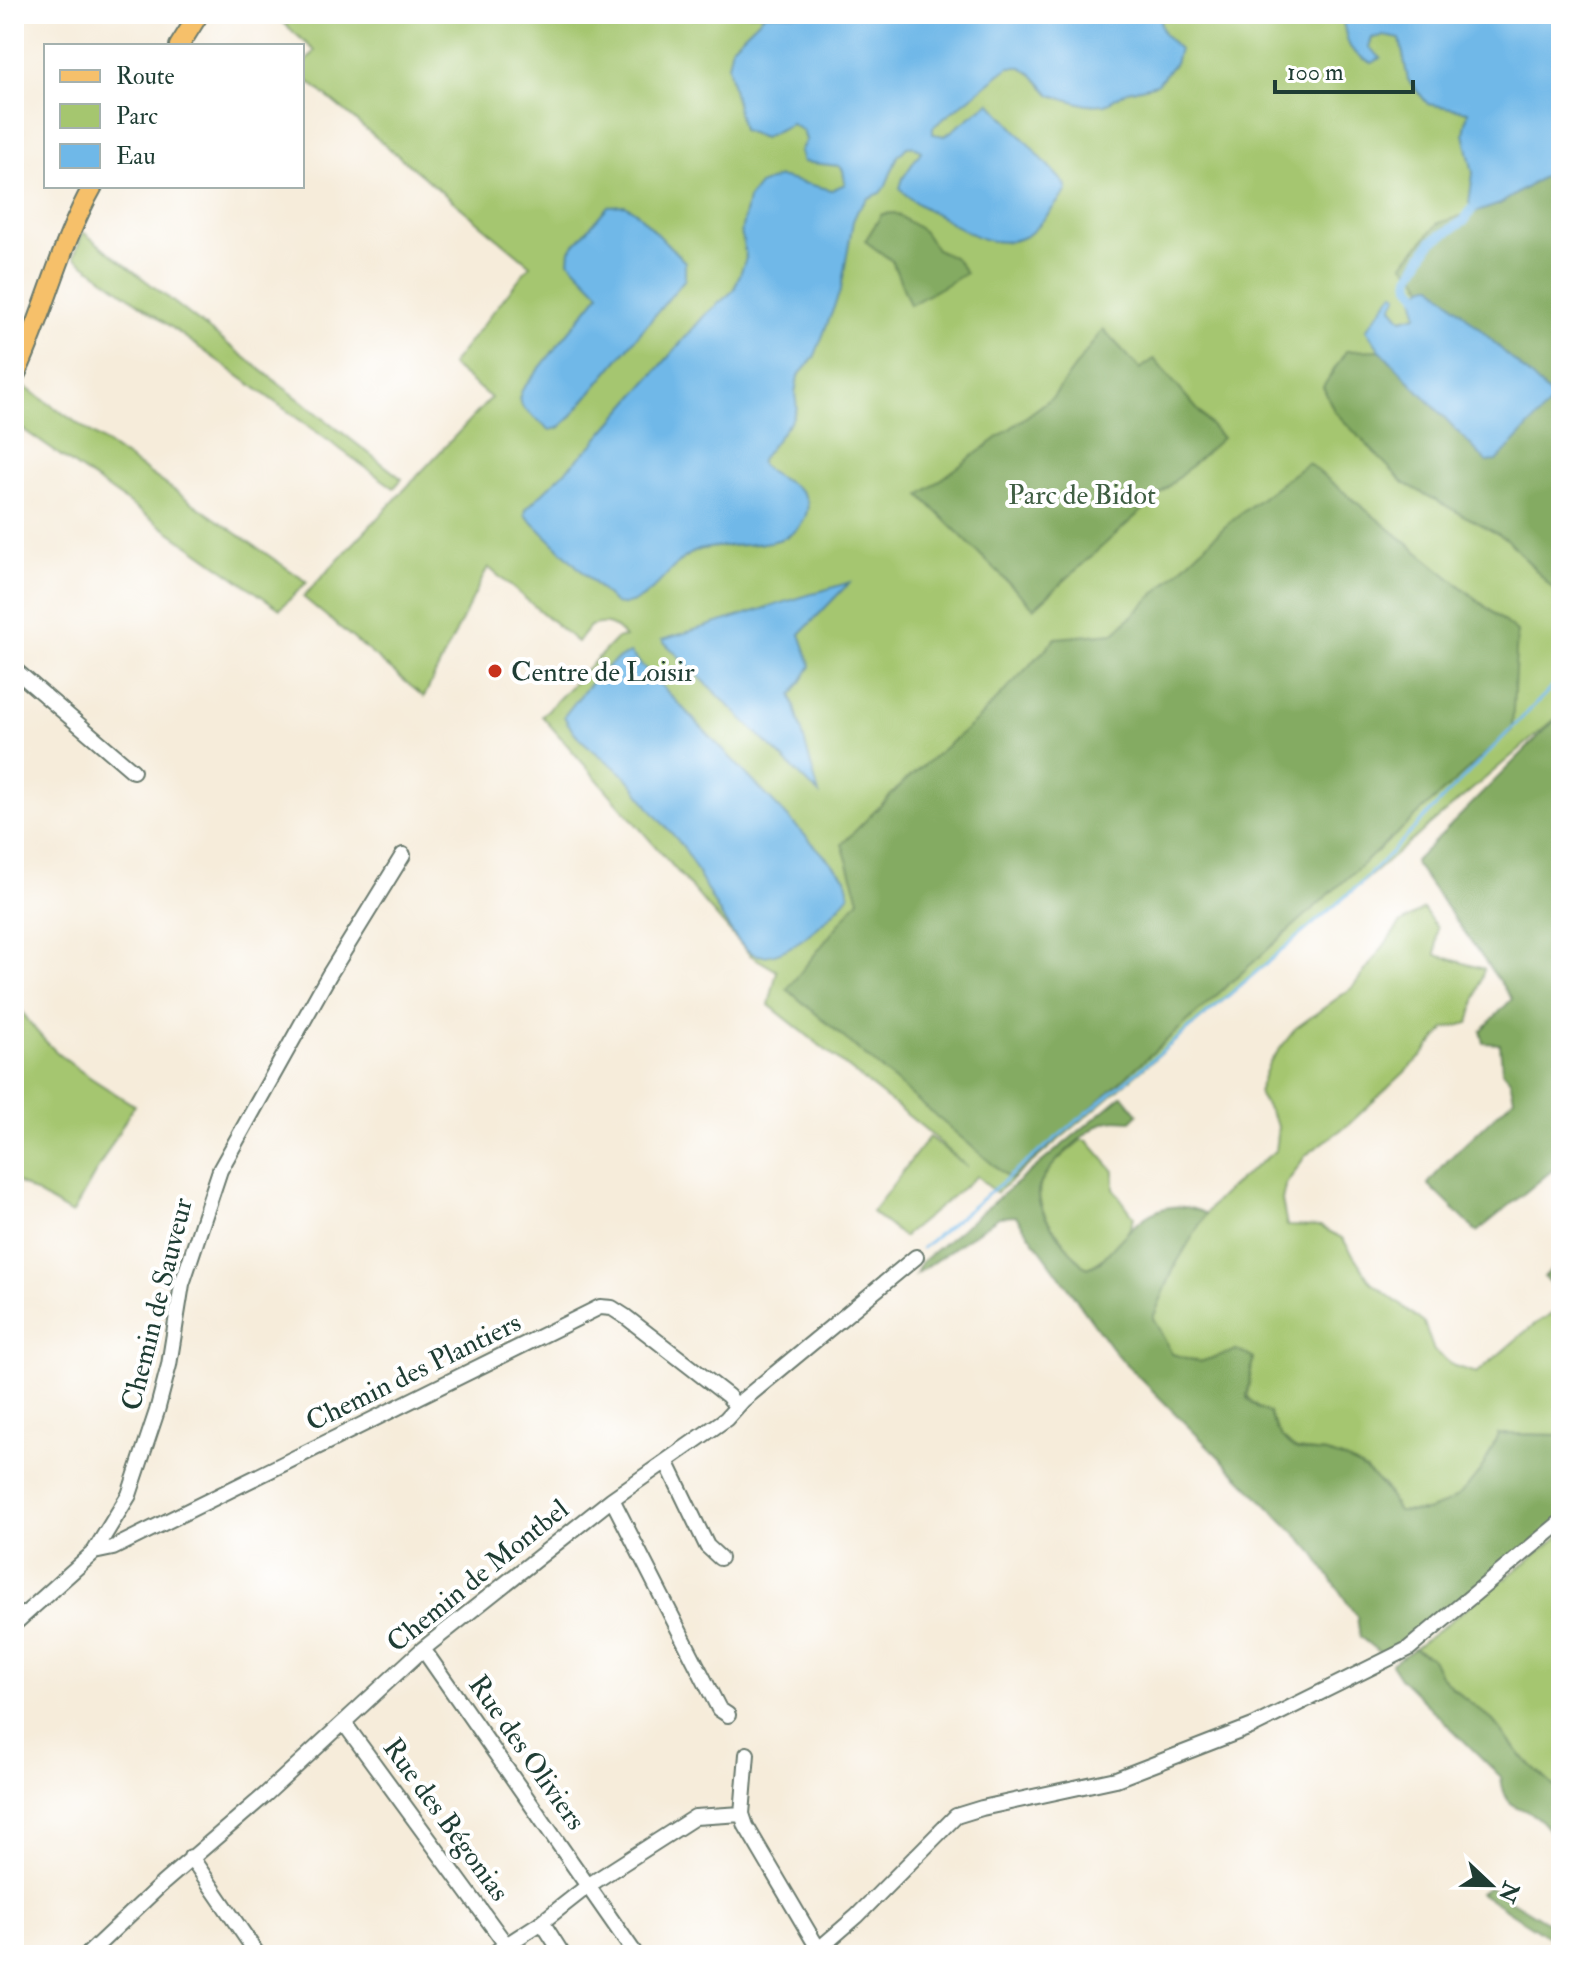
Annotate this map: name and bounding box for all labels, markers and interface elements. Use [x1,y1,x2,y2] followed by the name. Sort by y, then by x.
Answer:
[44,44,304,188] legend
[1275,44,1413,94] scale bar
[1287,57,1344,88] text: 100 m
[116,61,175,92] text: Route
[116,101,158,132] text: Parc
[116,141,156,172] text: Eau
[1008,478,1156,513] park label: Parc de Bidot
[511,655,695,690] place label: Centre de Loisir
[486,662,504,680] marker: Centre de Loisir
[114,1194,201,1414] street label: Chemin de Sauveur
[300,1305,527,1440] street label: Chemin des Plantiers
[380,1492,576,1660] street label: Chemin de Montbel
[460,1669,593,1837] street label: Rue des Oliviers
[375,1731,517,1908] street label: Rue des Bégonias
[1451,1845,1531,1925] north arrow
[1492,1877,1526,1907] text: N

